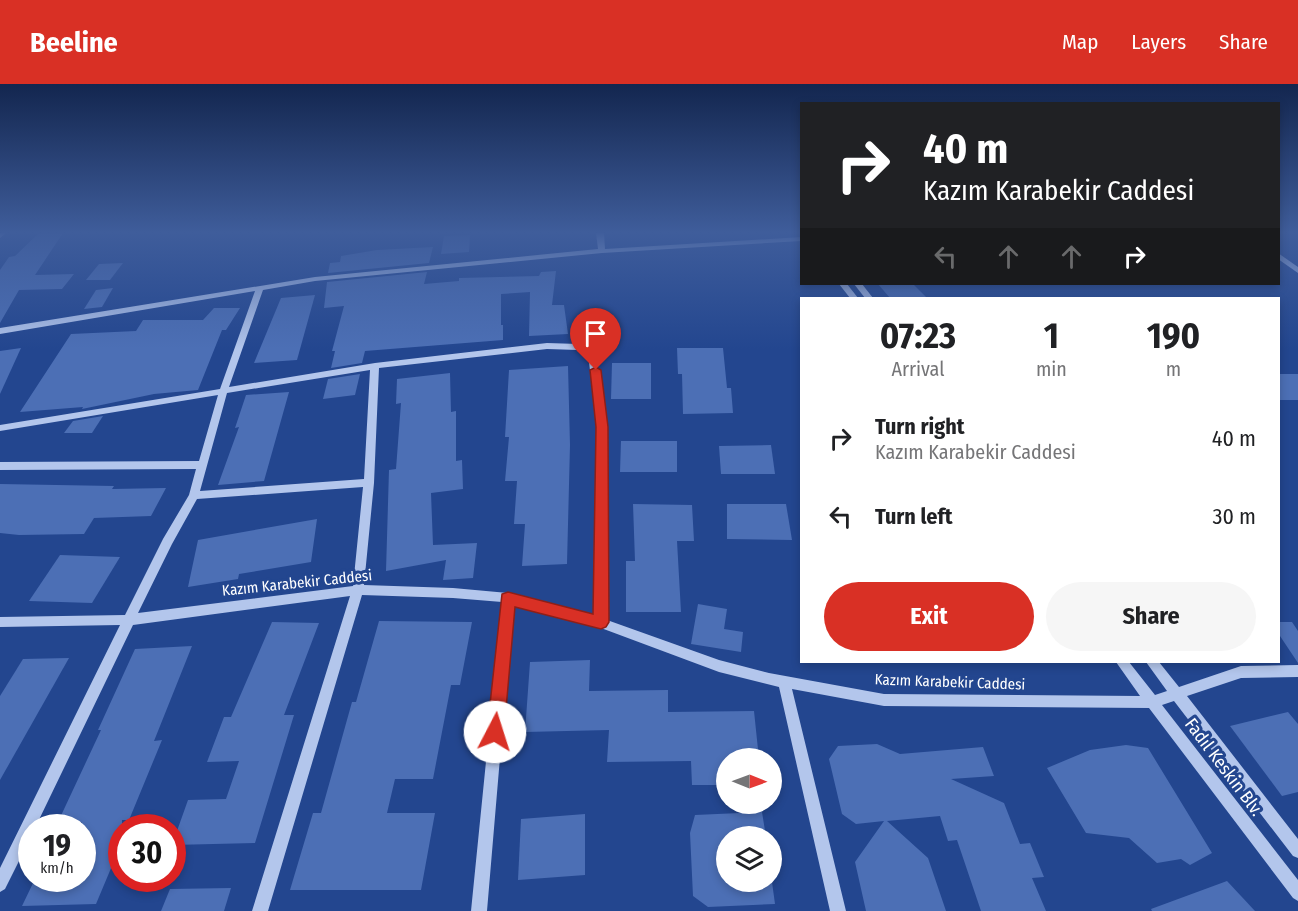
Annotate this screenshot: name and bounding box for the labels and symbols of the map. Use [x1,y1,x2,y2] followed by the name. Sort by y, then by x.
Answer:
[570,308,621,370] pin
[221,566,373,600] street label: Kazım Karabekir Caddesi
[874,670,1026,694] street label: Kazım Karabekir Caddesi
[463,700,527,764] position arrow
[1180,714,1268,820] street label: Fadıl Keskin Blv.
[716,748,782,814] north arrow
[108,814,186,892] speed limit sign: 30

